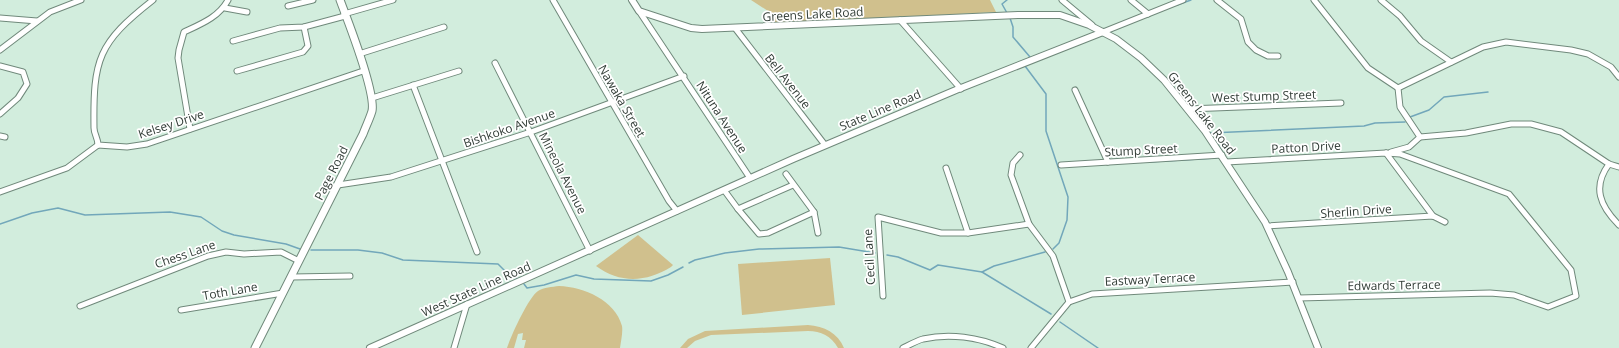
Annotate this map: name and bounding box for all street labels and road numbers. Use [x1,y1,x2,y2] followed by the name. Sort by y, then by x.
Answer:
[762,3,864,25] street label: Greens Lake Road
[761,50,815,112] street label: Bell Avenue
[594,62,650,140] street label: Nawaka Street
[1164,68,1240,158] street label: Greens Lake Road
[692,78,752,156] street label: Nituna Avenue
[837,85,923,135] street label: State Line Road
[1212,86,1316,106] street label: West Stump Street
[461,104,557,152] street label: Bishkoko Avenue
[136,105,206,143] street label: Kelsey Drive
[535,129,591,217] street label: Mineola Avenue
[1271,137,1341,157] street label: Patton Drive
[1104,140,1178,160] street label: Stump Street
[310,143,352,203] street label: Page Road
[1320,200,1393,222] street label: Sherlin Drive
[859,228,879,286] street label: Cecil Lane
[152,236,218,272] street label: Chess Lane
[419,257,533,321] street label: West State Line Road
[1104,268,1196,290] street label: Eastway Terrace
[1347,276,1441,294] street label: Edwards Terrace
[201,278,259,304] street label: Toth Lane

